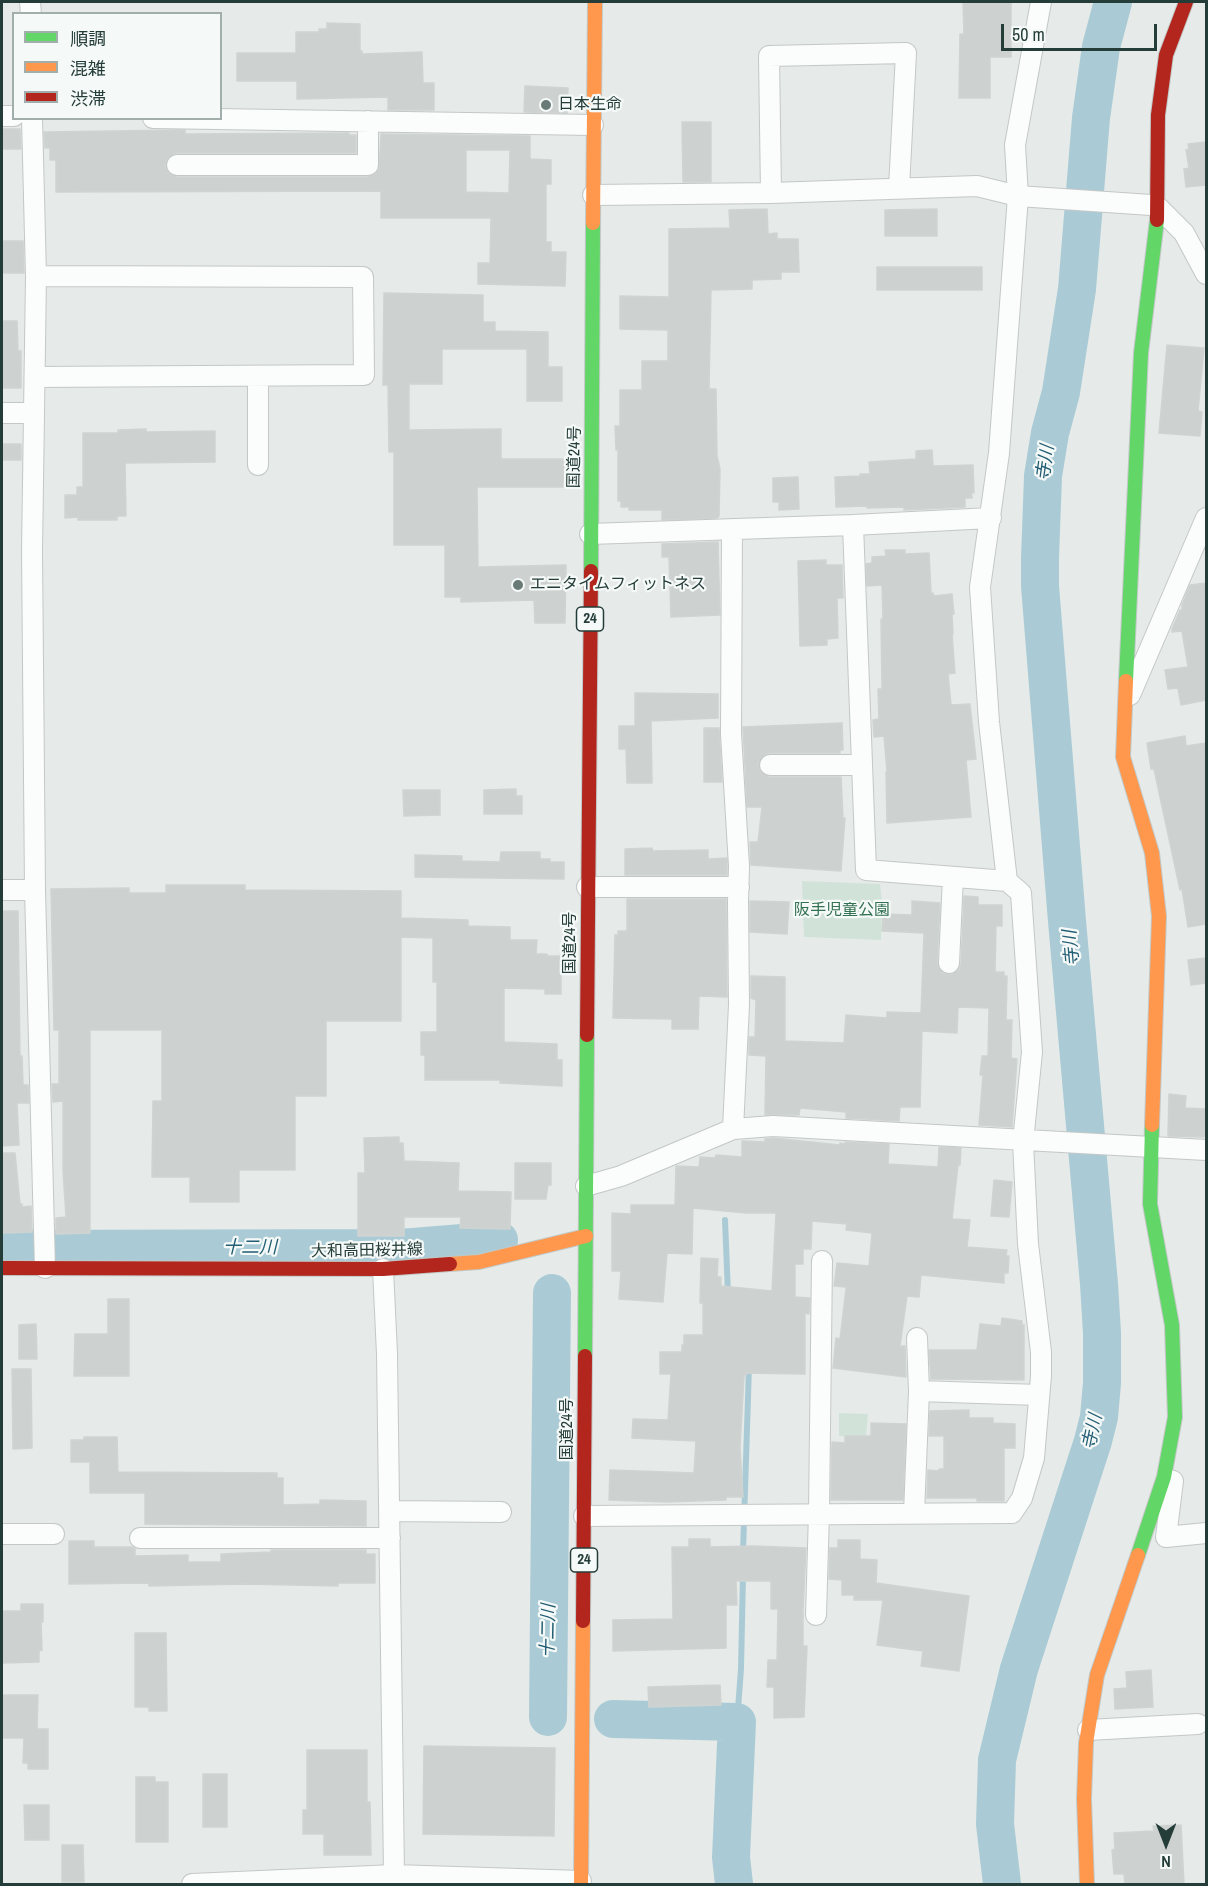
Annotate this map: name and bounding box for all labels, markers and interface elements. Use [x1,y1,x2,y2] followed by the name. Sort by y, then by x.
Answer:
[12,12,222,120] legend
[1004,12,1160,50] scale bar
[1012,22,1045,47] text: 50 m
[70,26,106,51] text: 順調
[70,56,106,81] text: 混雑
[70,86,106,111] text: 渋滞
[558,95,622,115] place label: 日本生命
[539,98,553,112] marker: 日本生命
[565,426,585,488] street label: 国道24号
[1033,444,1059,482] water label: 寺川
[530,575,706,595] place label: エニタイムフィットネス
[511,578,525,592] marker: エニタイムフィットネス
[576,607,604,631] road number: 24
[794,901,890,921] park label: 阪手児童公園
[561,912,581,974] street label: 国道24号
[1060,929,1084,967] water label: 寺川
[223,1237,277,1259] water label: 十二川
[311,1240,423,1262] street label: 大和高田桜井線
[558,1398,578,1460] street label: 国道24号
[1079,1412,1107,1452] water label: 寺川
[570,1548,598,1572] road number: 24
[538,1604,560,1658] water label: 十二川
[1136,1814,1196,1874] north arrow
[1161,1851,1171,1873] text: N

